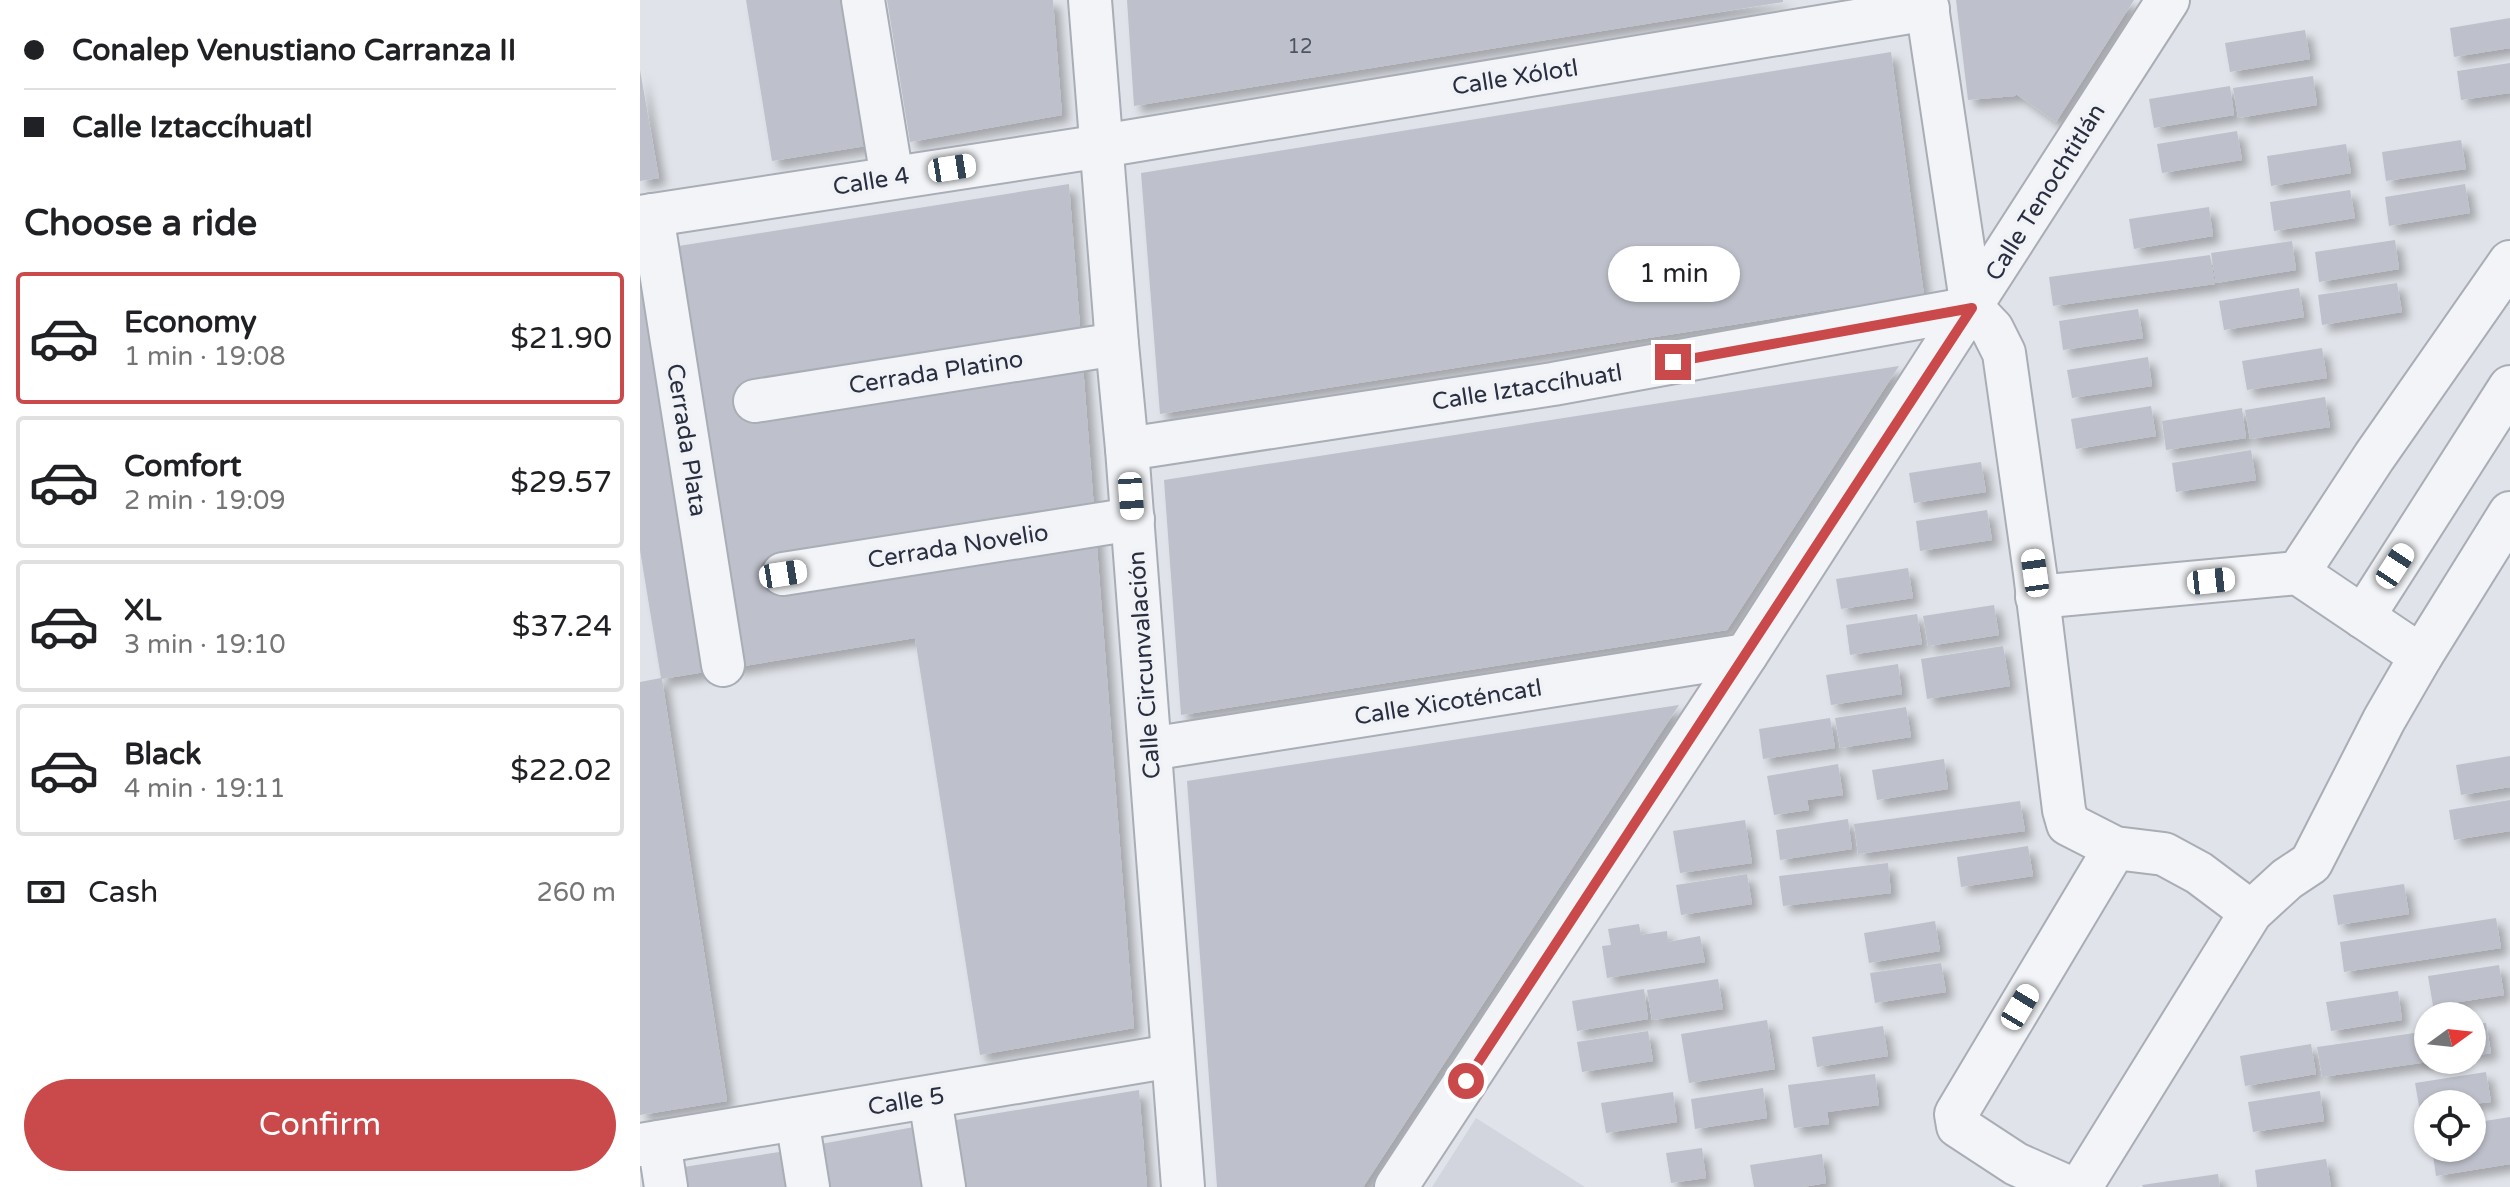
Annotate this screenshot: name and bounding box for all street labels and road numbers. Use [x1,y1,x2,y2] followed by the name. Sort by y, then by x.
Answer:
[1450,53,1580,102] street label: Calle Xólotl
[1979,98,2112,286] street label: Calle Tenochtitlán
[831,161,911,202] street label: Calle 4
[847,344,1025,401] street label: Cerrada Platino
[1430,358,1624,417] street label: Calle Iztaccíhuatl
[660,362,713,519] street label: Cerrada Plata
[866,518,1051,575] street label: Cerrada Novelio
[1122,550,1167,780] street label: Calle Circunvalación
[1352,673,1544,732] street label: Calle Xicoténcatl
[866,1081,946,1122] street label: Calle 5

